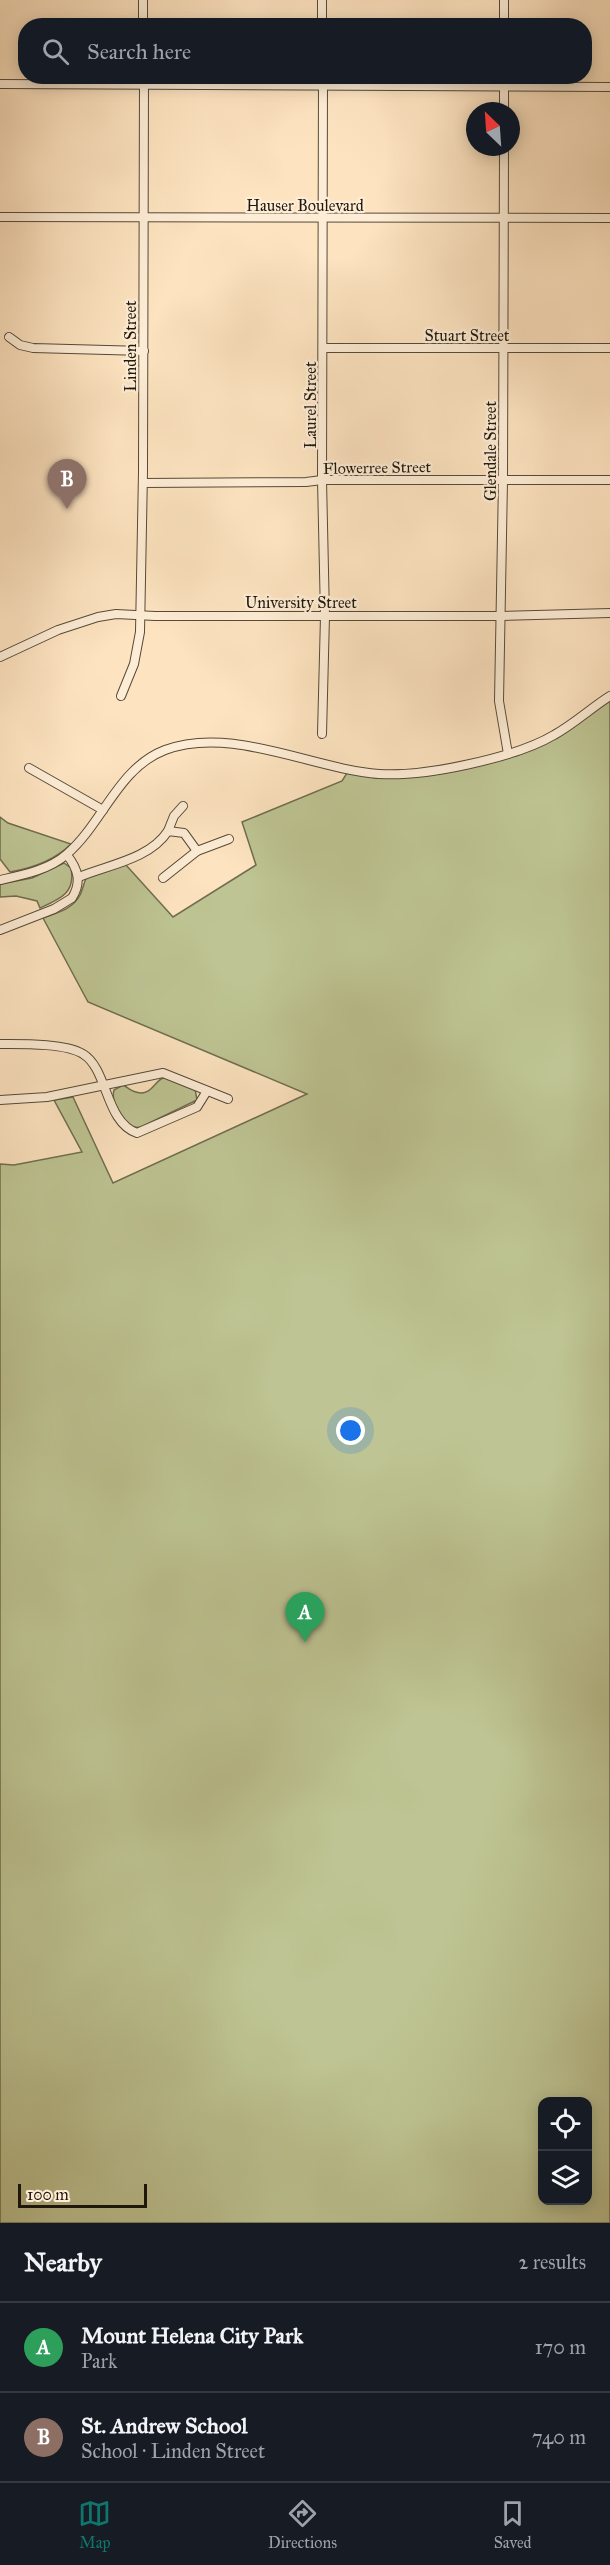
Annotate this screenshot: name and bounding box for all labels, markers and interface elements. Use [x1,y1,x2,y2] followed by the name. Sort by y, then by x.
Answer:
[18,18,592,84] search box
[39,35,72,68] icon: search
[87,38,191,65] text: Search here
[466,102,520,156] north arrow
[246,196,364,215] street label: Hauser Boulevard
[121,300,140,392] street label: Linden Street
[424,326,510,345] street label: Stuart Street
[301,361,320,449] street label: Laurel Street
[481,401,500,501] street label: Glendale Street
[323,457,432,478] street label: Flowerree Street
[48,460,86,509] pin: B
[245,593,357,612] street label: University Street
[336,1416,365,1445] your location
[286,1592,324,1642] pin: A
[538,2097,592,2205] map controls
[538,2097,592,2151] button: locate
[538,2151,592,2205] button: layers
[18,2181,147,2208] scale bar
[27,2185,69,2204] text: 100 m
[24,2246,102,2278] text: Nearby
[518,2250,586,2274] text: 2 results
[81,2322,303,2349] text: Mount Helena City Park
[37,2335,50,2359] text: A
[535,2335,586,2359] text: 170 m
[81,2349,117,2373] text: Park
[81,2412,247,2439] text: St. Andrew School
[37,2425,50,2449] text: B
[532,2425,586,2449] text: 740 m
[81,2439,265,2463] text: School · Linden Street
[78,2497,111,2552] tab: Map
[268,2497,337,2552] tab: Directions
[494,2497,532,2552] tab: Saved

